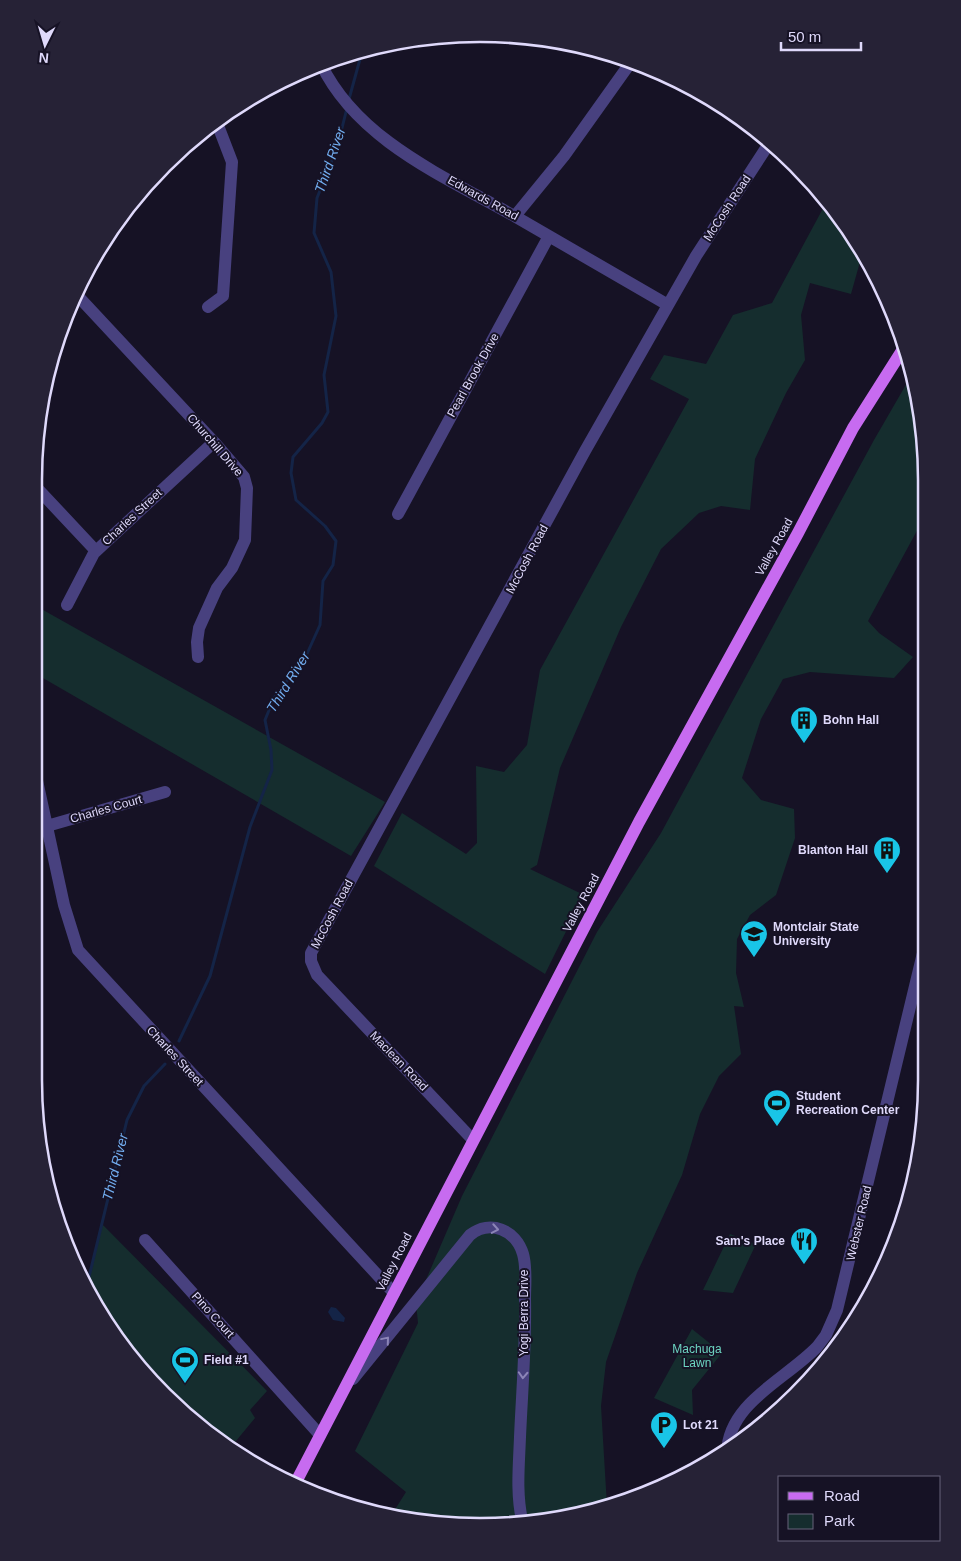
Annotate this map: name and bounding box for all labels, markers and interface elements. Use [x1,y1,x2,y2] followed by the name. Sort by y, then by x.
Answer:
[20,20,70,70] north arrow
[781,20,861,52] scale bar
[788,28,821,45] text: 50 m
[38,50,50,66] text: N
[311,124,349,195] water label: Third River
[700,172,754,244] street label: McCosh Road
[445,173,521,223] street label: Edwards Road
[444,330,502,420] street label: Pearl Brook Drive
[184,411,246,479] street label: Churchill Drive
[99,485,165,548] street label: Charles Street
[752,516,796,578] street label: Valley Road
[503,522,551,596] street label: McCosh Road
[263,648,314,715] water label: Third River
[789,705,819,744] building icon: Bohn Hall
[823,713,879,727] place label: Bohn Hall
[68,792,144,826] street label: Charles Court
[872,835,902,874] building icon: Blanton Hall
[798,843,868,857] place label: Blanton Hall
[560,872,602,934] street label: Valley Road
[308,877,356,951] street label: McCosh Road
[739,919,769,958] school or university icon: Montclair State University
[773,920,859,948] place label: Montclair State University
[144,1023,207,1089] street label: Charles Street
[367,1028,431,1094] street label: Maclean Road
[762,1088,792,1127] sports icon: Student Recreation Center
[796,1089,900,1117] place label: Student Recreation Center
[99,1131,131,1202] water label: Third River
[844,1184,874,1262] street label: Webster Road
[491,1223,500,1233] one-way arrow
[789,1226,819,1265] restaurant icon: Sam's Place
[373,1230,415,1294] street label: Valley Road
[715,1234,785,1248] place label: Sam's Place
[517,1269,531,1356] street label: Yogi Berra Drive
[189,1289,238,1341] street label: Pino Court
[380,1337,388,1346] one-way arrow
[672,1342,722,1370] park label: Machuga Lawn
[170,1345,200,1384] sports icon: Field #1
[204,1353,249,1367] place label: Field #1
[517,1372,528,1380] one-way arrow
[649,1410,679,1449] parking icon: Lot 21
[683,1418,719,1432] place label: Lot 21
[778,1476,941,1541] legend
[824,1487,860,1504] text: Road
[824,1512,855,1529] text: Park

